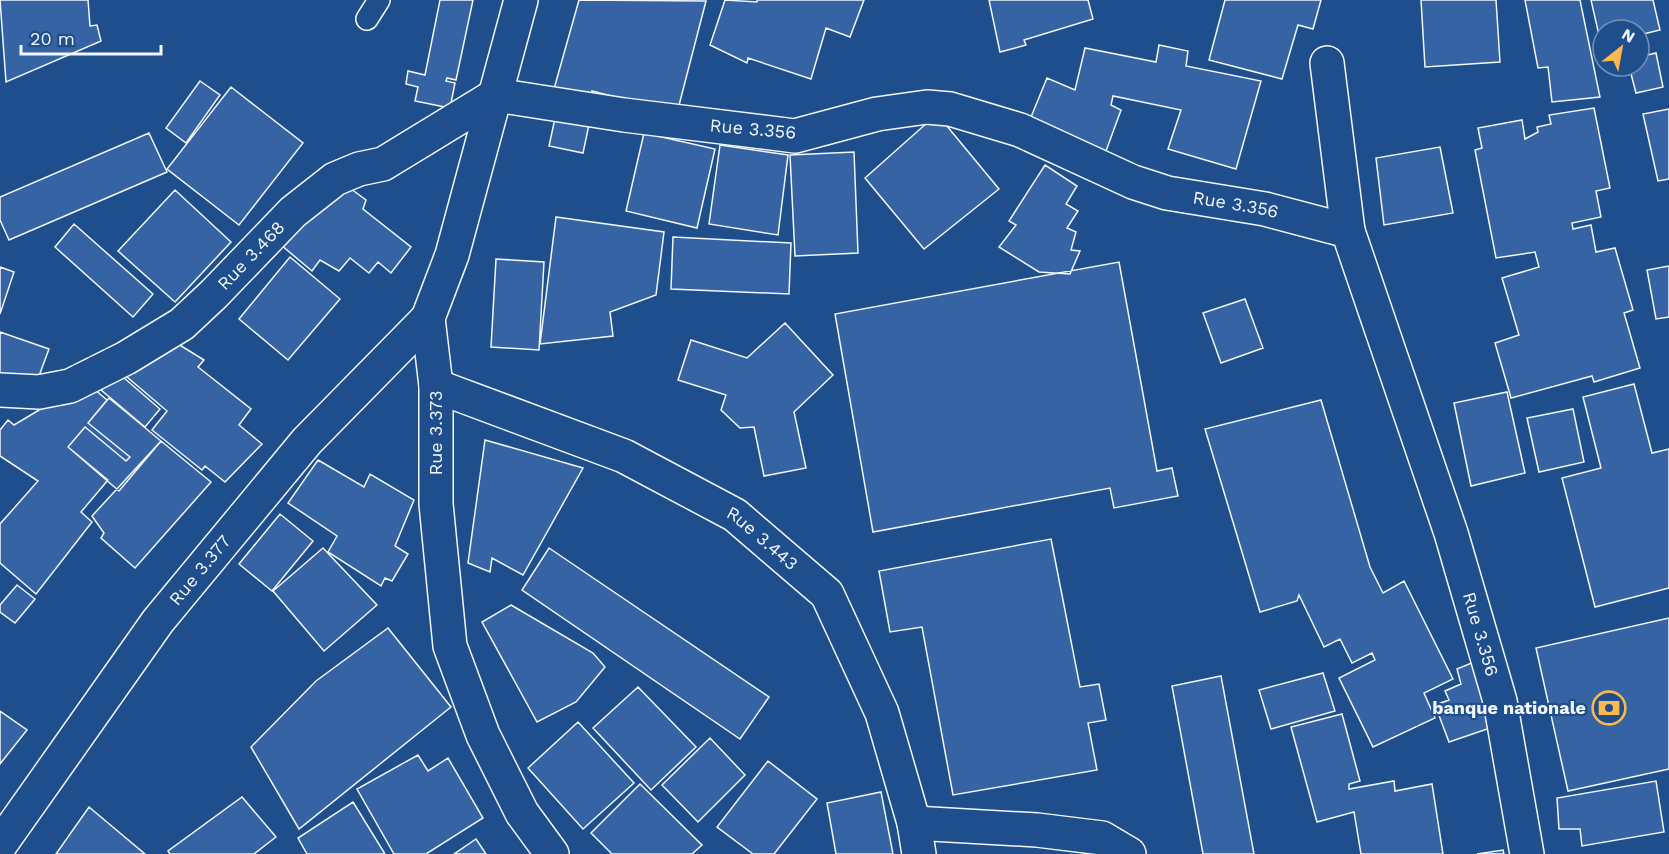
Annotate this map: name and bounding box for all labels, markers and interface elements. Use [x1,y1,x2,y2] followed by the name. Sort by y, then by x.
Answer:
[21,18,160,56] scale bar
[1591,18,1651,78] north arrow
[1618,24,1638,47] text: N
[30,28,75,49] text: 20 m
[709,114,797,143] street label: Rue 3.356
[1191,186,1281,222] street label: Rue 3.356
[213,216,289,294] street label: Rue 3.468
[425,390,446,476] street label: Rue 3.373
[723,502,802,574] street label: Rue 3.443
[165,531,235,609] street label: Rue 3.377
[1459,590,1503,679] street label: Rue 3.356
[1591,690,1627,726] bank icon: banque nationale
[1432,697,1586,718] place label: banque nationale

